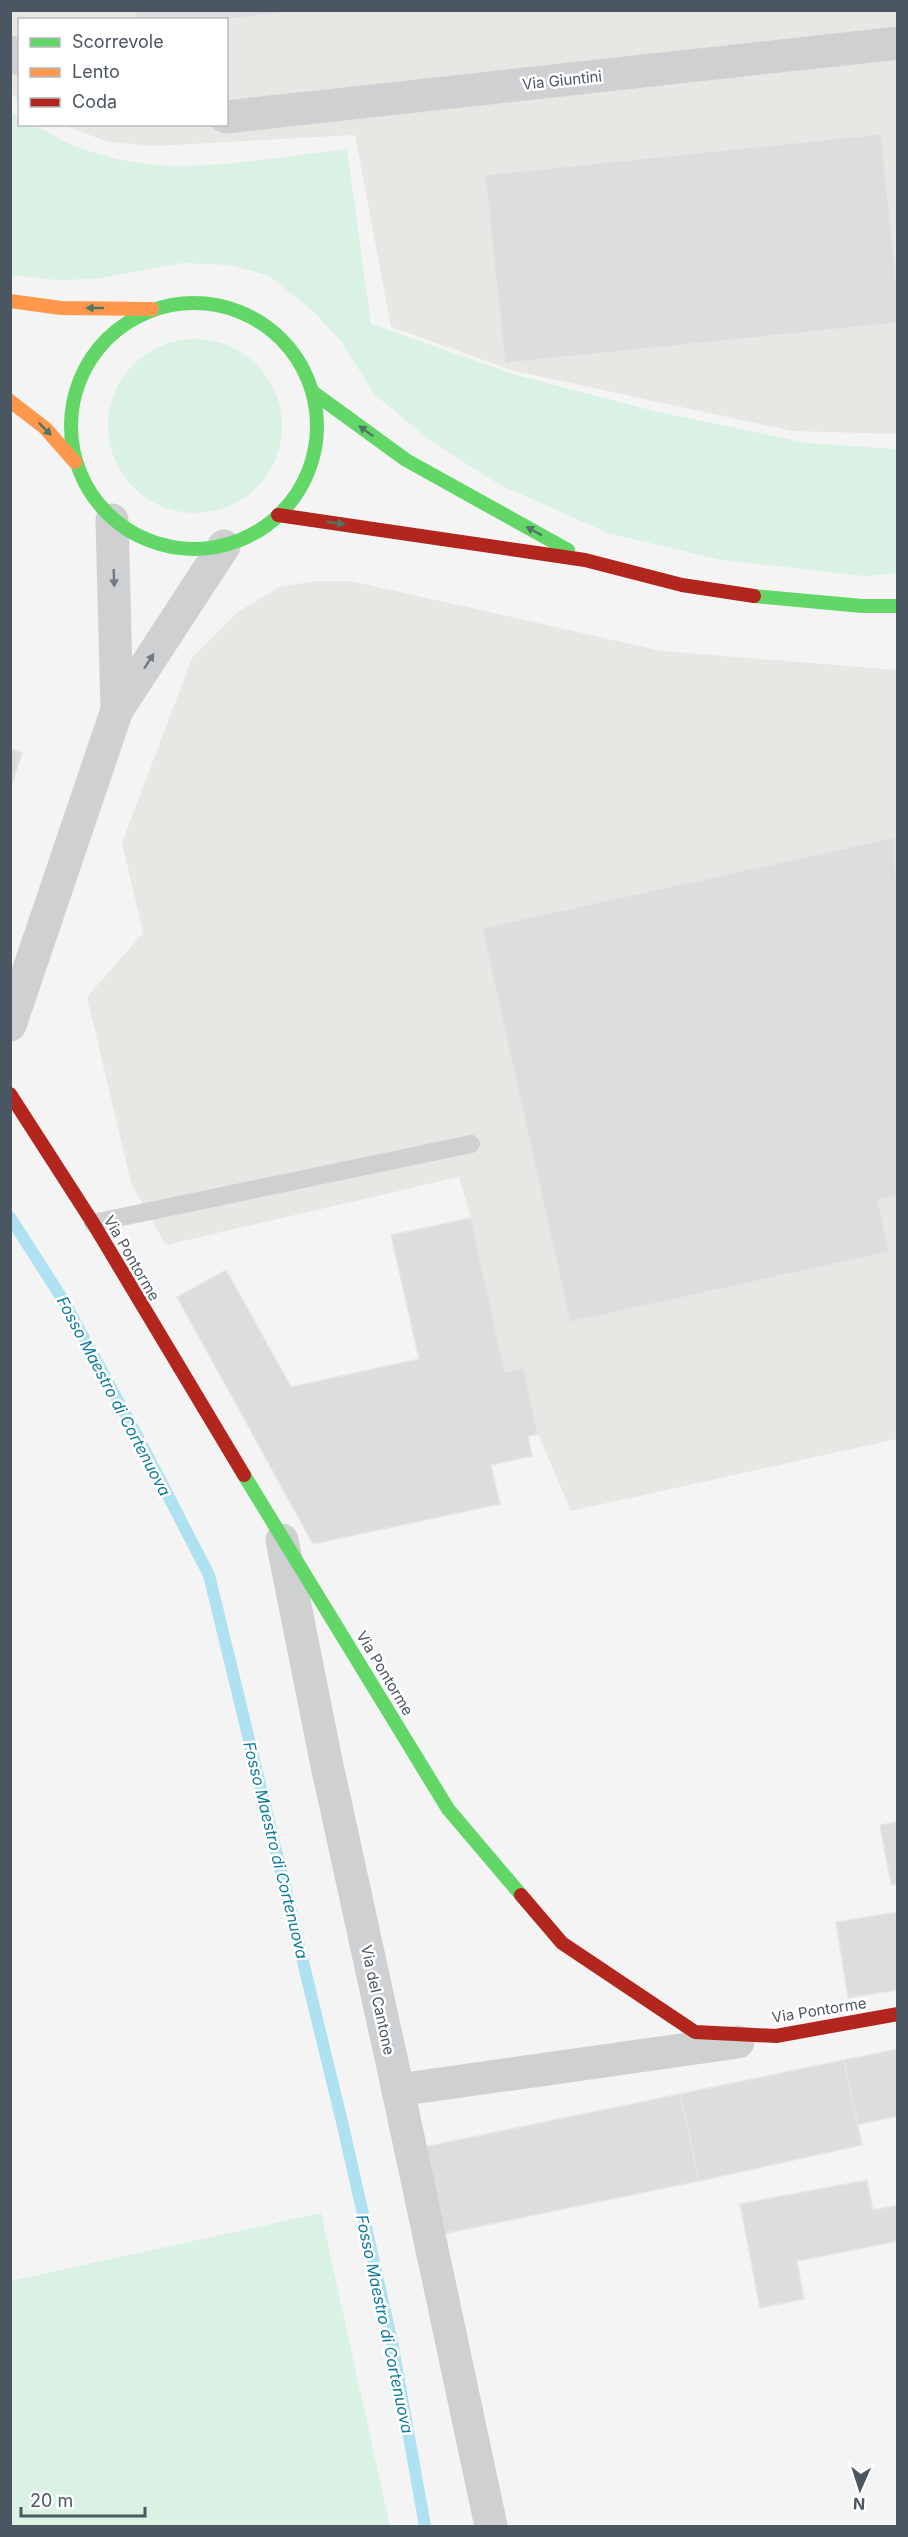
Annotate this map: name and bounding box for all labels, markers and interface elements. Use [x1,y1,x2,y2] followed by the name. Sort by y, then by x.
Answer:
[18,18,228,126] legend
[72,31,164,52] text: Scorrevole
[72,61,120,82] text: Lento
[521,66,603,94] street label: Via Giuntini
[72,91,117,112] text: Coda
[86,303,105,313] one-way arrow
[38,421,52,436] one-way arrow
[359,425,375,437] one-way arrow
[326,518,345,527] one-way arrow
[525,526,542,536] one-way arrow
[109,569,119,588] one-way arrow
[144,653,155,669] one-way arrow
[100,1212,164,1304] street label: Via Pontorme
[53,1293,175,1499] water label: Fosso Maestro di Cortenuova
[352,1627,418,1719] street label: Via Pontorme
[239,1739,313,1961] water label: Fosso Maestro di Cortenuova
[357,1943,399,2057] street label: Via del Cantone
[770,1993,868,2027] street label: Via Pontorme
[352,2213,418,2435] water label: Fosso Maestro di Cortenuova
[830,2459,890,2519] north arrow
[21,2480,146,2518] scale bar
[30,2490,73,2511] text: 20 m
[853,2494,866,2514] text: N

